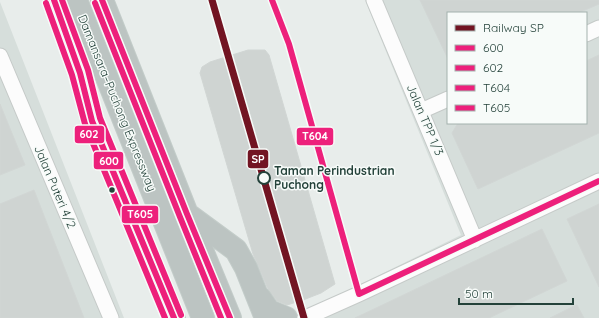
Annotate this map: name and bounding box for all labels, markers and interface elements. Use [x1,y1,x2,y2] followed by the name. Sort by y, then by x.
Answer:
[75,12,160,193] street label: Damansara–Puchong Expressway
[447,12,587,124] legend
[483,20,544,35] text: Railway SP
[483,40,504,55] text: 600
[483,60,504,75] text: 602
[483,80,510,95] text: T604
[404,82,447,158] street label: Jalan TPP 1/3
[483,100,510,115] text: T605
[74,125,105,144] line badge: 602
[79,127,99,141] text: 602
[296,127,334,146] line badge: T604
[302,129,329,143] text: T604
[31,143,80,231] street label: Jalan Puteri 4/2
[247,149,269,169] line badge: SP
[93,151,124,170] line badge: 600
[251,152,265,166] text: SP
[99,154,119,168] text: 600
[274,163,395,192] place label: Taman Perindustrian Puchong
[257,171,271,185] marker: Taman Perindustrian Puchong
[107,185,117,195] unlabelled marker
[121,205,159,224] line badge: T605
[127,207,153,221] text: T605
[459,280,573,306] scale bar
[465,286,493,301] text: 50 m

